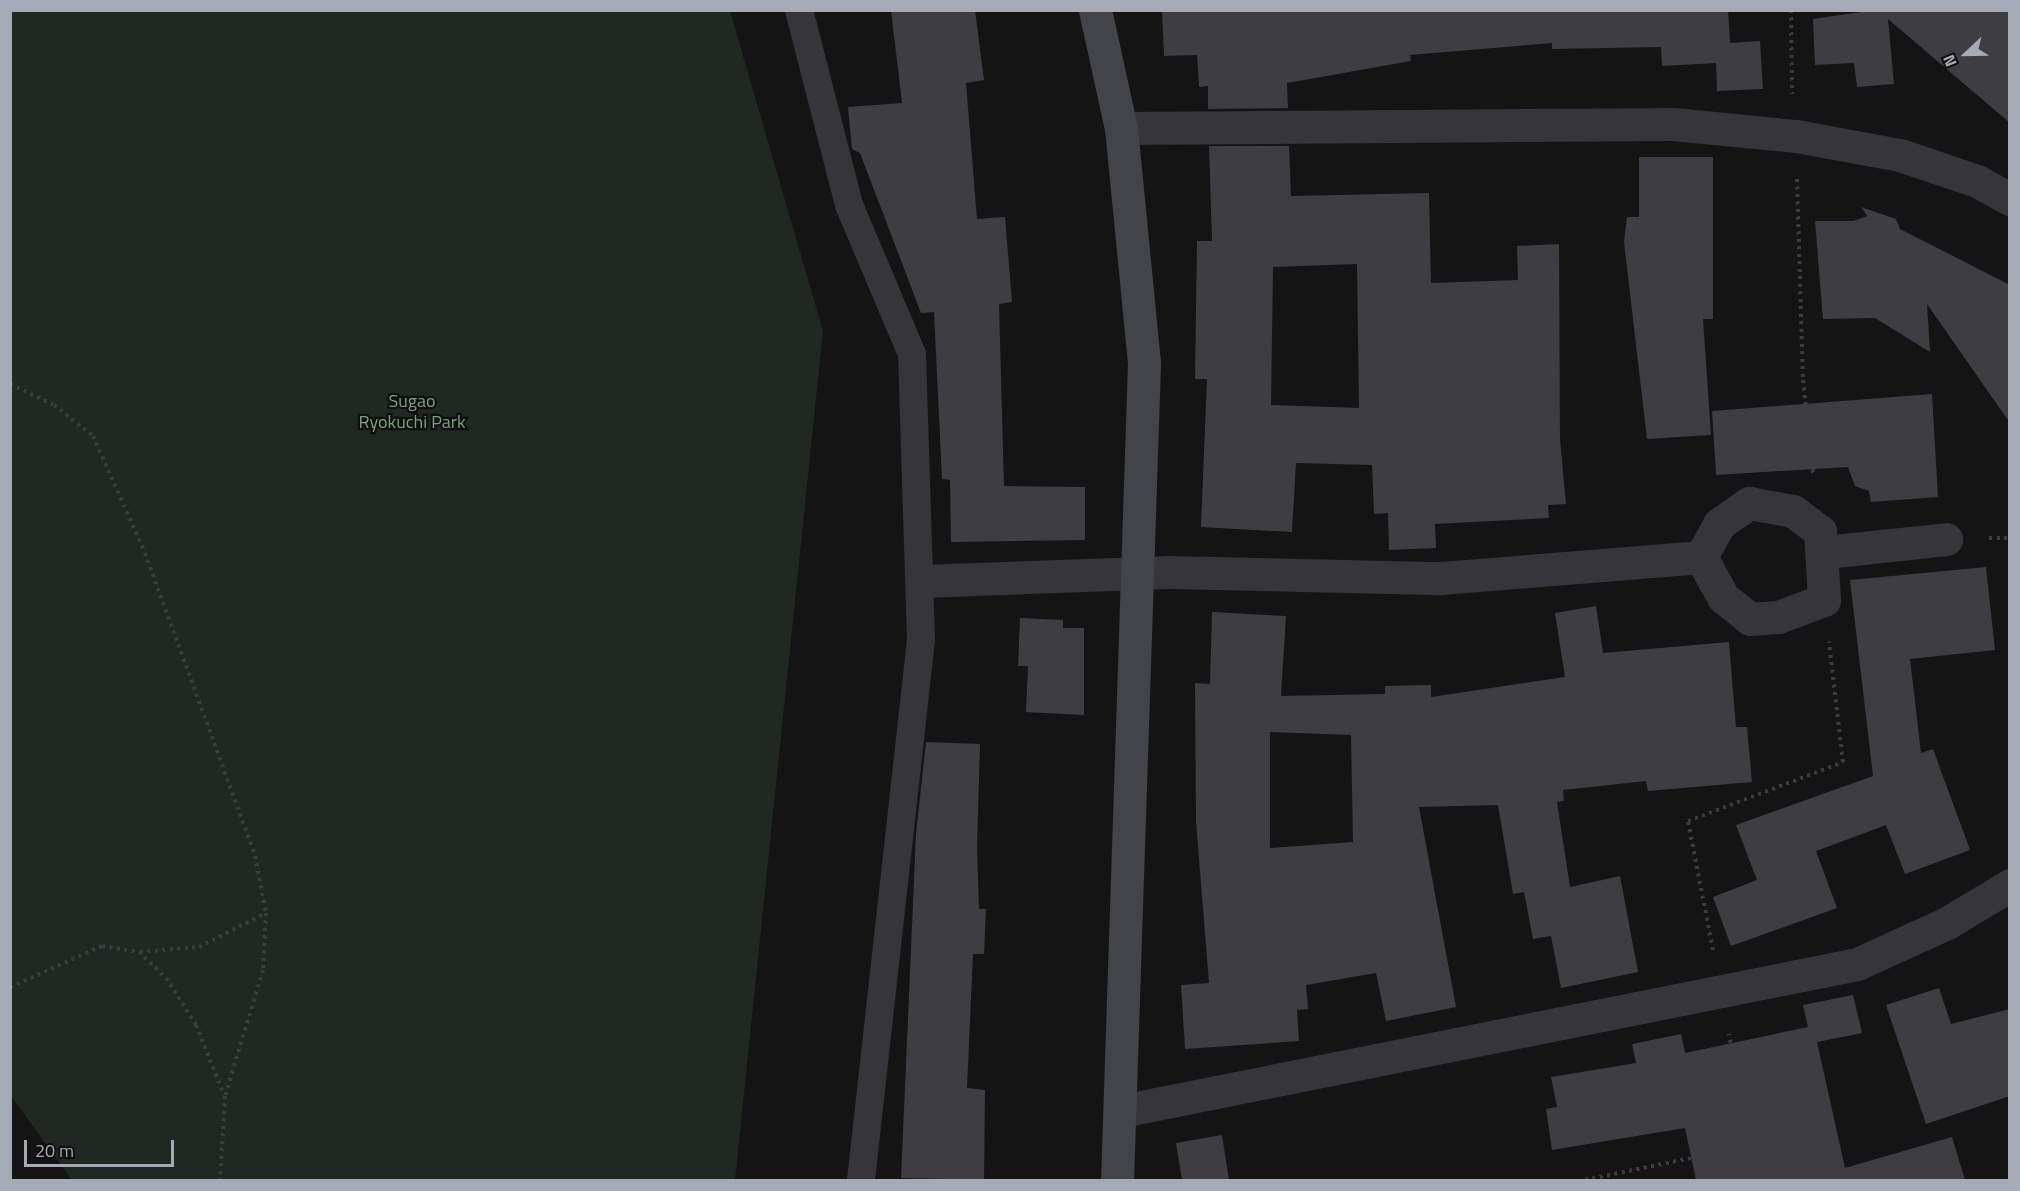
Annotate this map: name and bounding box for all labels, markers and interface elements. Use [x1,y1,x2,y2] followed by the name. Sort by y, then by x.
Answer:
[1936,24,1996,84] north arrow
[1936,51,1963,70] text: N
[358,391,466,434] park label: Sugao Ryokuchi Park
[27,1128,177,1166] scale bar
[35,1137,74,1164] text: 20 m

